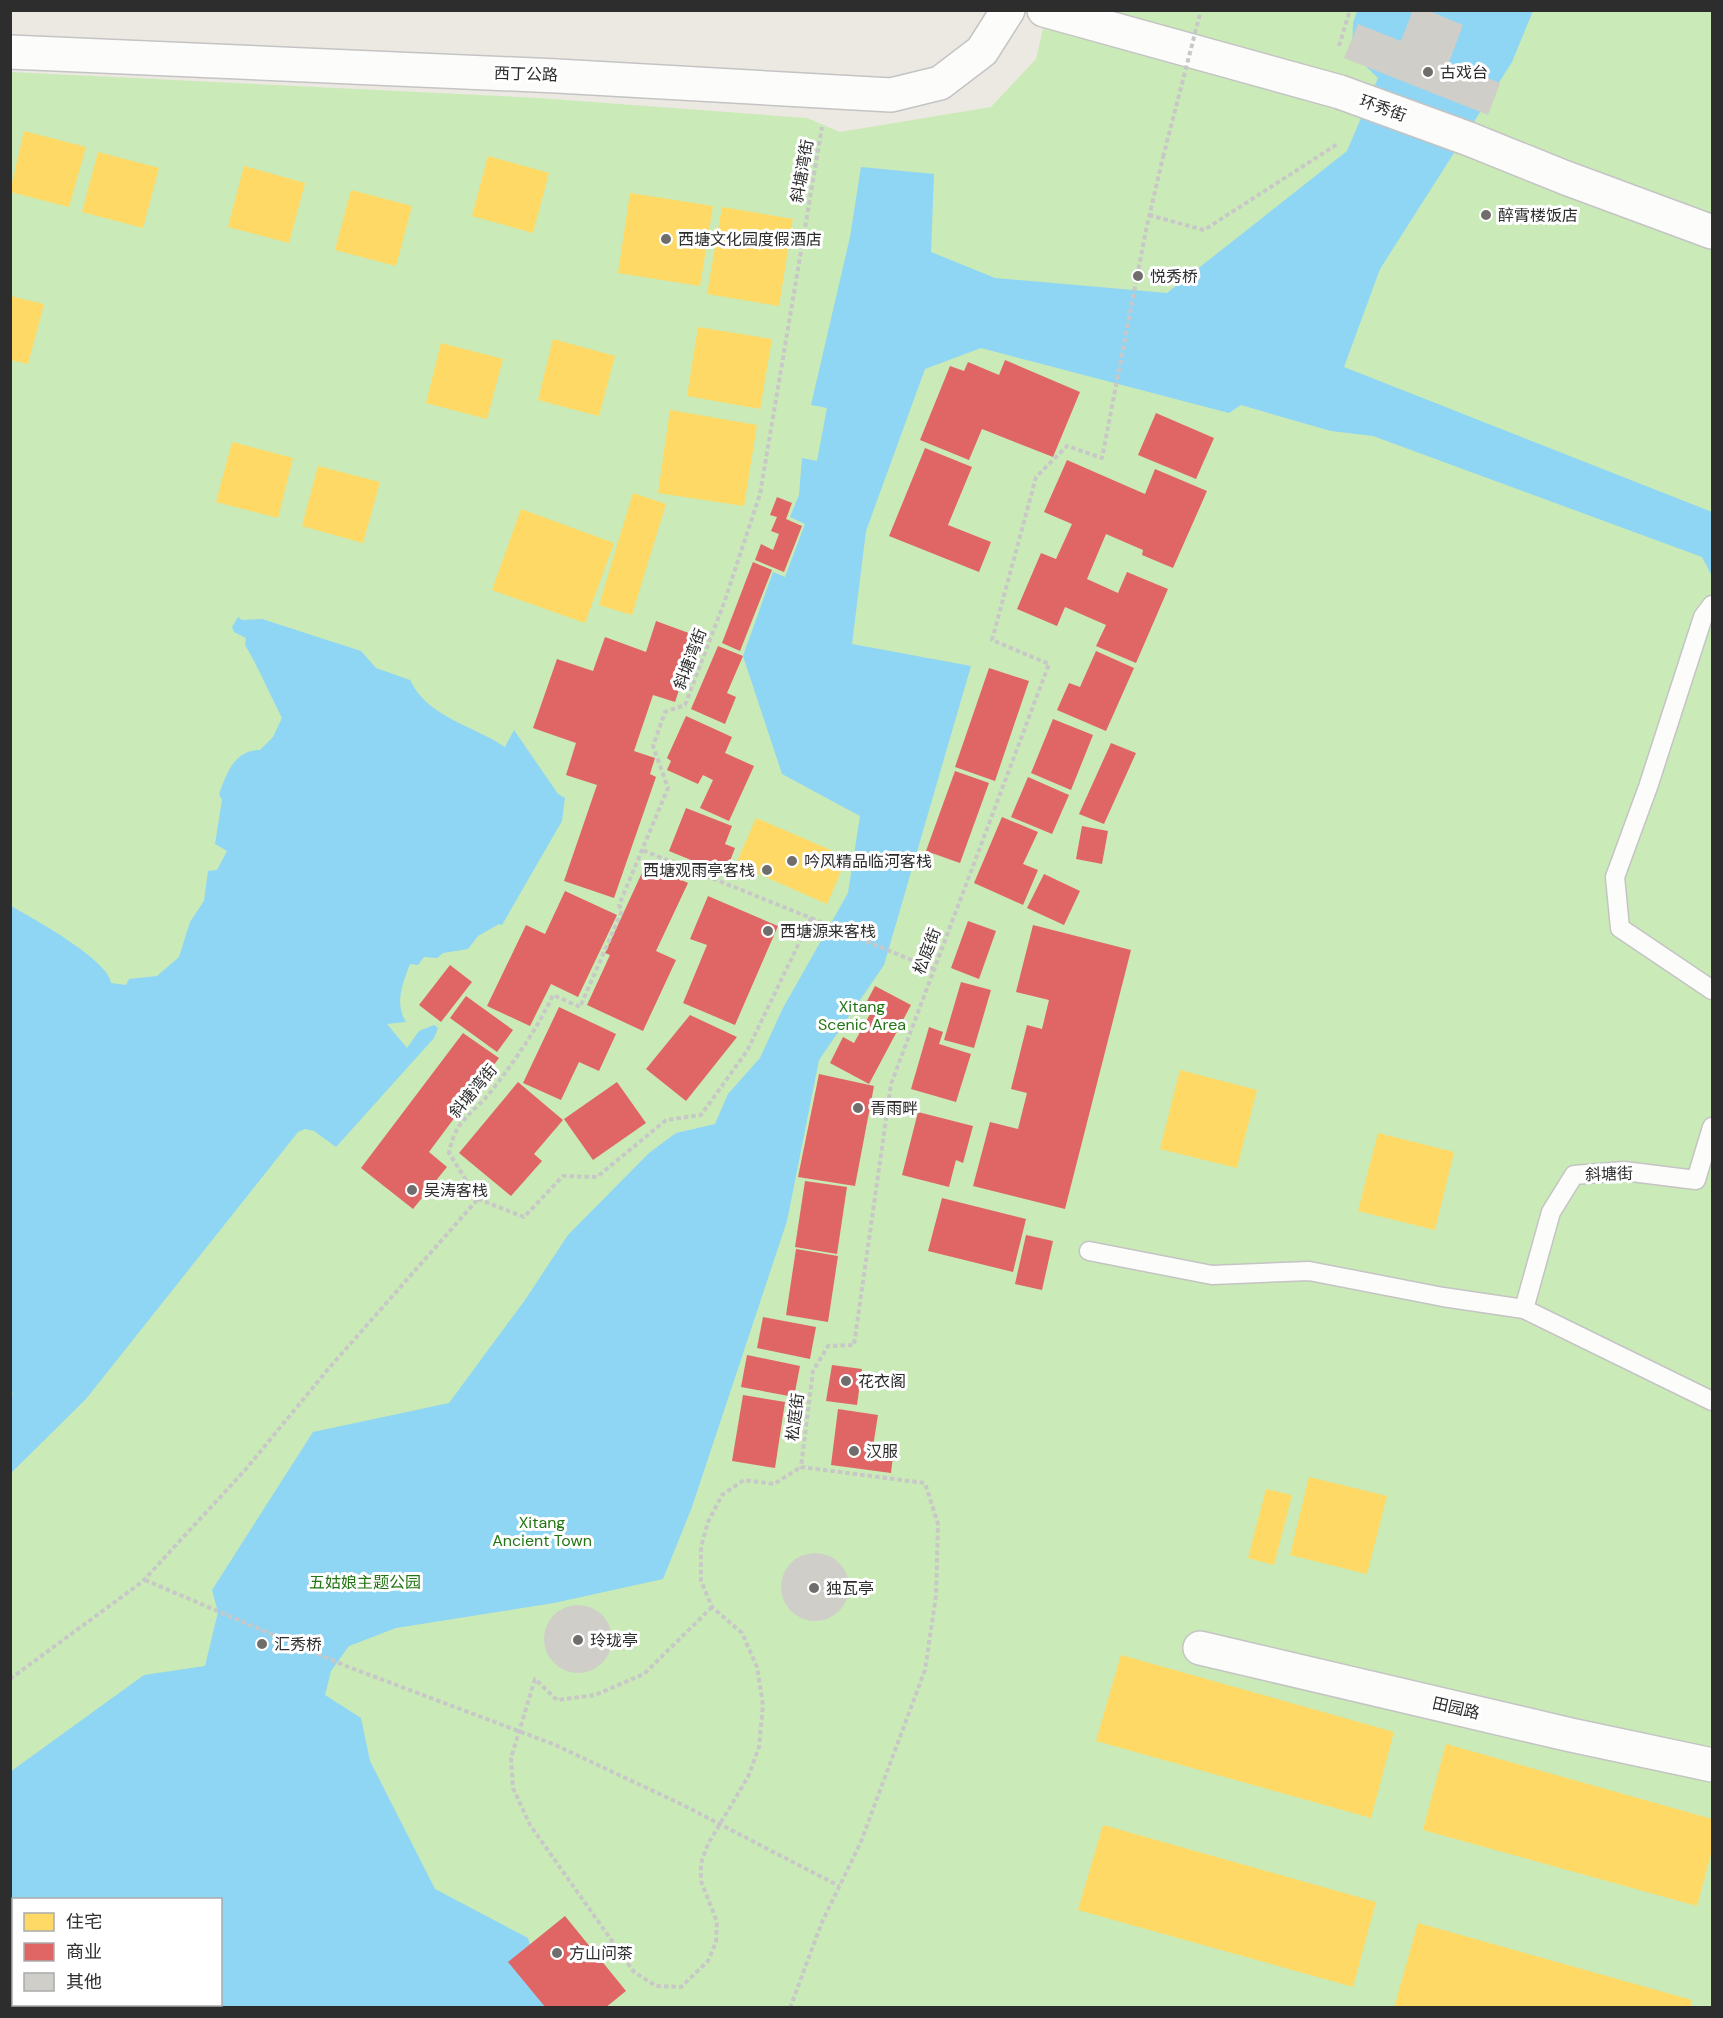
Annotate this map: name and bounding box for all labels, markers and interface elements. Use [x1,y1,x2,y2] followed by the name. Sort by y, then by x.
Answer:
[494,62,558,86] street label: 西丁公路
[1440,62,1488,83] place label: 古戏台
[1421,65,1435,79] marker: 古戏台
[1357,90,1409,126] street label: 环秀街
[786,138,818,204] street label: 斜塘湾街
[1498,205,1578,226] place label: 醉霄楼饭店
[1479,208,1493,222] marker: 醉霄楼饭店
[678,229,822,250] place label: 西塘文化园度假酒店
[659,232,673,246] marker: 西塘文化园度假酒店
[1150,266,1198,287] place label: 悦秀桥
[1131,269,1145,283] marker: 悦秀桥
[669,625,711,693] street label: 斜塘湾街
[804,851,932,872] place label: 吟风精品临河客栈
[785,854,799,868] marker: 吟风精品临河客栈
[643,860,755,881] place label: 西塘观雨亭客栈
[760,863,774,877] marker: 西塘观雨亭客栈
[780,921,876,942] place label: 西塘源来客栈
[761,924,775,938] marker: 西塘源来客栈
[909,925,945,977] street label: 松庭街
[818,996,906,1035] park label: Xitang Scenic Area
[444,1060,502,1122] street label: 斜塘湾街
[870,1098,918,1119] place label: 青雨畔
[851,1101,865,1115] marker: 青雨畔
[1585,1163,1633,1185] street label: 斜塘街
[424,1180,488,1201] place label: 吴涛客栈
[405,1183,419,1197] marker: 吴涛客栈
[858,1371,906,1392] place label: 花衣阁
[839,1374,853,1388] marker: 花衣阁
[782,1392,808,1442] street label: 松庭街
[866,1441,898,1462] place label: 汉服
[847,1444,861,1458] marker: 汉服
[492,1512,592,1551] park label: Xitang Ancient Town
[309,1572,421,1593] park label: 五姑娘主题公园
[826,1578,874,1599] place label: 独瓦亭
[807,1581,821,1595] marker: 独瓦亭
[590,1630,638,1651] place label: 玲珑亭
[571,1633,585,1647] marker: 玲珑亭
[274,1634,322,1655] place label: 汇秀桥
[255,1637,269,1651] marker: 汇秀桥
[1430,1692,1482,1724] street label: 田园路
[12,1898,222,2006] legend
[66,1910,102,1934] text: 住宅
[66,1940,102,1964] text: 商业
[569,1943,633,1964] place label: 方山问茶
[550,1946,564,1960] marker: 方山问茶
[66,1970,102,1994] text: 其他

